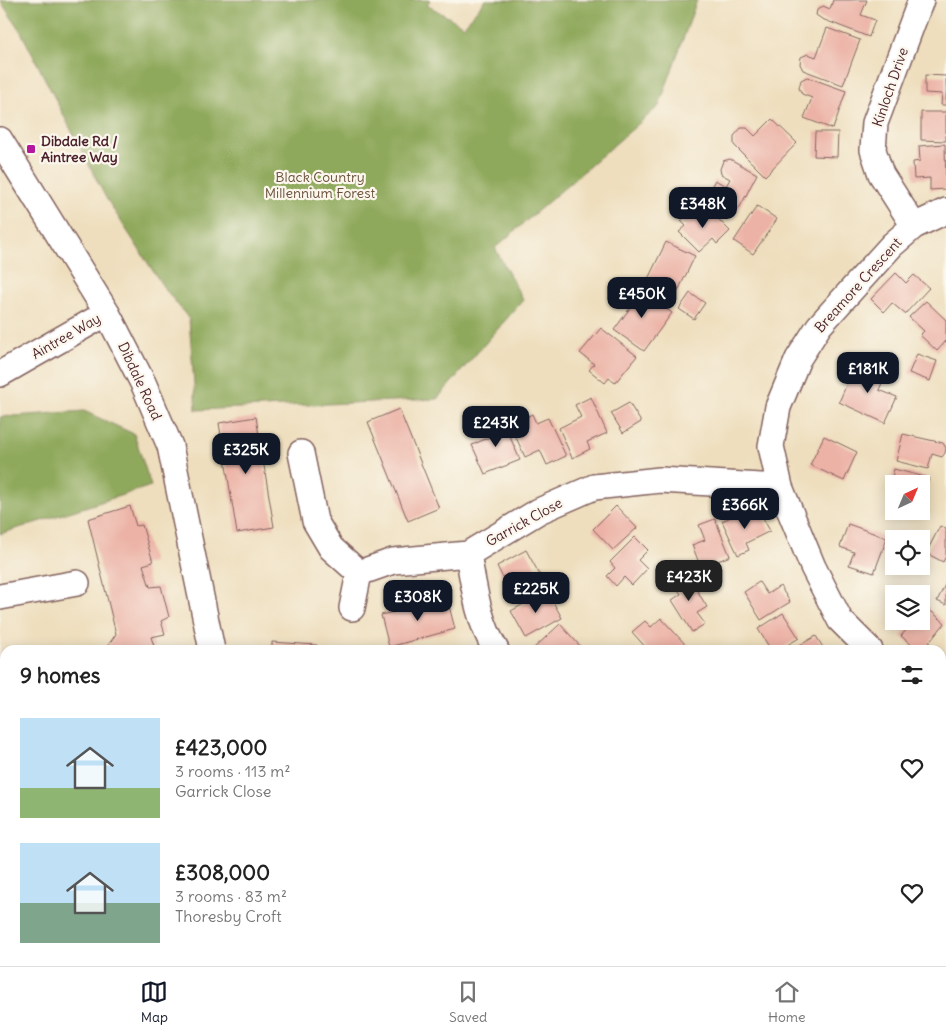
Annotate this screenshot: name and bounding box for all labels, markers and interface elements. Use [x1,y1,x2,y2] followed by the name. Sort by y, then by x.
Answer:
[868,45,912,129] street label: Kinloch Drive
[41,132,118,166] place label: Dibdale Rd / Aintree Way
[25,143,37,155] marker: Dibdale Rd / Aintree Way
[265,168,376,202] park label: Black Country Millennium Forest
[668,186,738,229] pin: £348K
[680,193,726,213] text: £348K
[811,234,906,336] street label: Breamore Crescent
[607,276,677,319] pin: £450K
[618,283,666,303] text: £450K
[28,309,104,363] street label: Aintree Way
[114,339,166,423] street label: Dibdale Road
[833,352,903,394] pin: £181K
[848,358,888,378] text: £181K
[461,406,531,448] pin: £243K
[473,412,519,432] text: £243K
[211,432,281,475] pin: £325K
[223,439,269,459] text: £325K
[885,475,930,520] north arrow
[885,475,930,630] map controls
[710,488,780,530] pin: £366K
[483,494,565,550] street label: Garrick Close
[722,494,768,514] text: £366K
[885,530,930,575] button: locate
[654,560,724,602] pin: £423K
[666,566,712,586] text: £423K
[501,572,571,614] pin: £225K
[513,578,559,598] text: £225K
[383,580,453,622] pin: £308K
[885,585,930,630] button: layers
[394,586,442,606] text: £308K
[898,661,926,689] icon: filters
[20,662,100,689] text: 9 homes
[175,734,267,761] text: £423,000
[60,738,120,798] icon: home
[898,754,926,782] icon: heart
[175,761,290,781] text: 3 rooms · 113 m²
[175,781,271,801] text: Garrick Close
[175,859,270,886] text: £308,000
[60,863,120,923] icon: home
[898,879,926,907] icon: heart
[175,886,287,906] text: 3 rooms · 83 m²
[175,906,282,926] text: Thoresby Croft
[140,978,168,1026] tab: Map
[449,978,487,1026] tab: Saved
[768,978,806,1026] tab: Home

